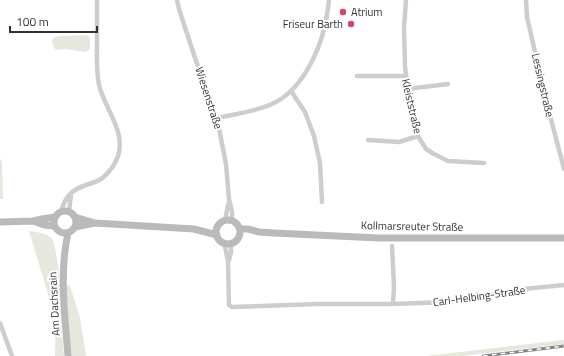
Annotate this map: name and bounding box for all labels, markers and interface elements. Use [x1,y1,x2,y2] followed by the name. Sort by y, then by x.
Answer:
[351,4,383,20] place label: Atrium
[338,7,348,17] marker: Atrium
[10,8,97,34] scale bar
[16,12,49,31] text: 100 m
[283,16,343,32] place label: Friseur Barth
[346,19,356,29] marker: Friseur Barth
[528,51,558,119] street label: Lessingstraße
[191,65,227,132] street label: Wiesenstraße
[398,77,426,135] street label: Kleiststraße
[361,217,464,235] street label: Kollmarsreuter Straße
[44,271,64,336] street label: Am Dachsrain
[432,282,527,310] street label: Carl-Helbing-Straße

